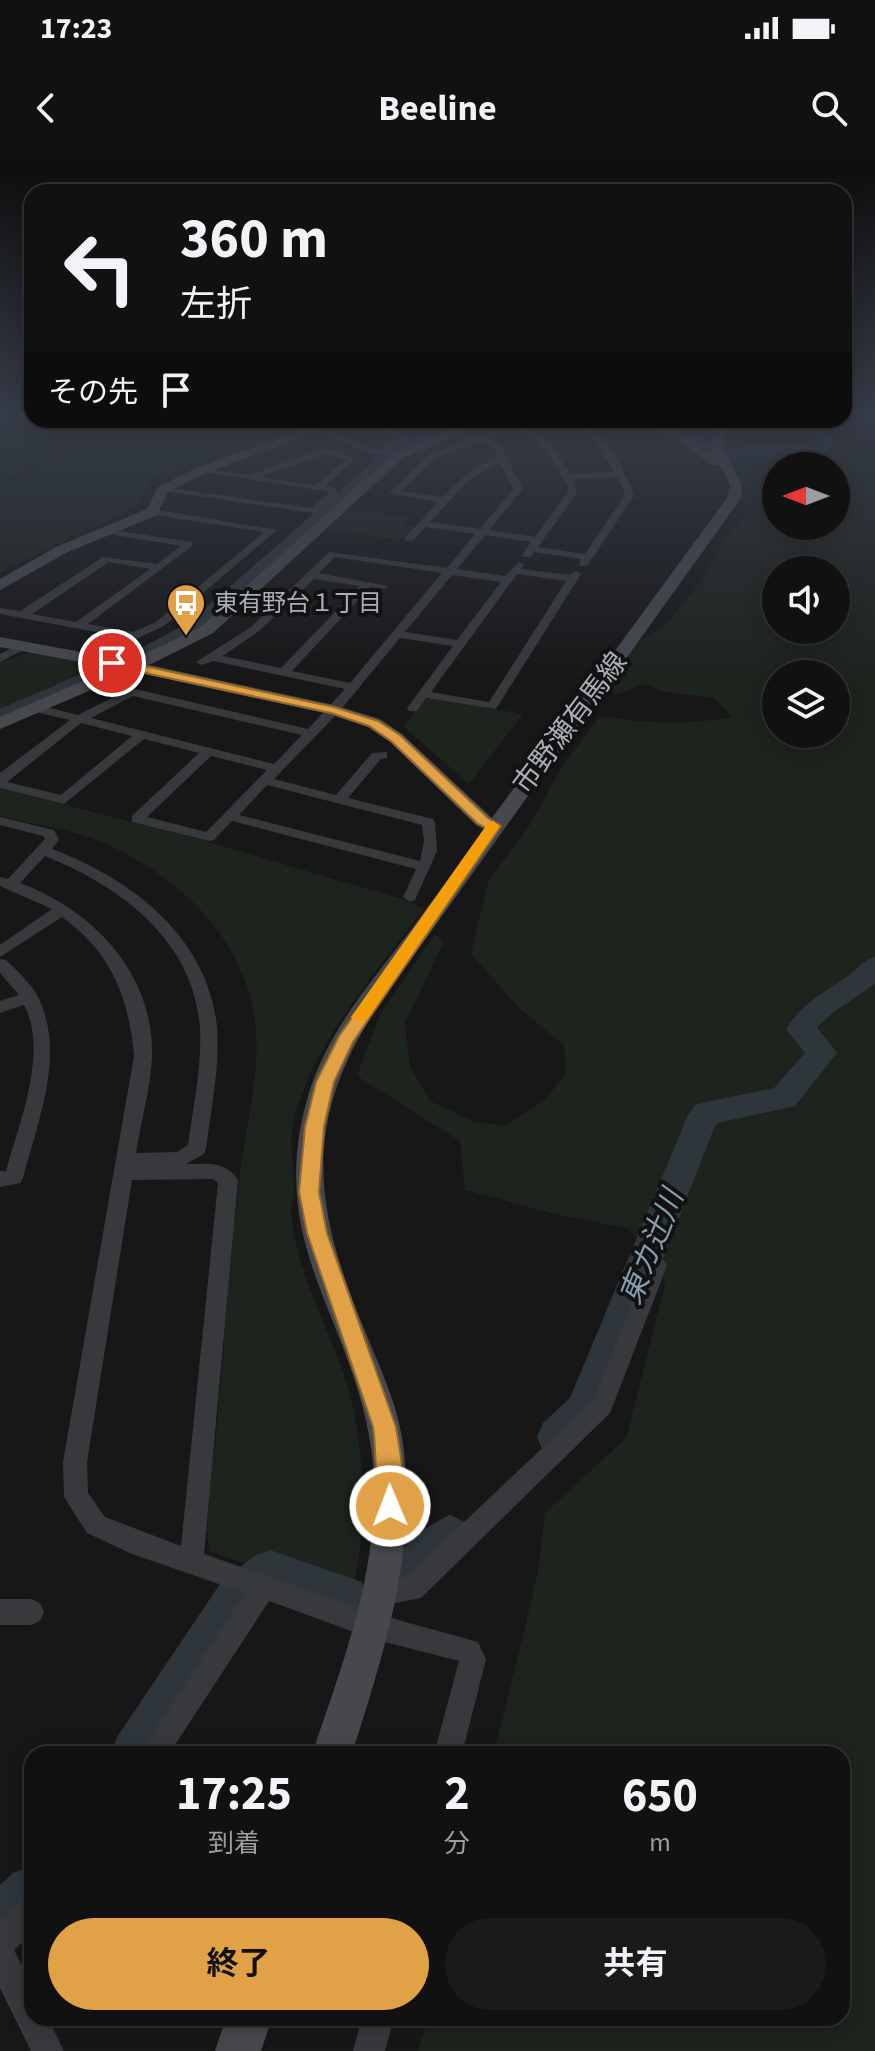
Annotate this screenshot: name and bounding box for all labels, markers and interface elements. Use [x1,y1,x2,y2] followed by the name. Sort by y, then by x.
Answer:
[40,7,112,50] text: 17:23
[378,83,497,134] text: Beeline
[24,86,68,130] icon: back
[807,86,851,130] icon: search
[180,200,328,279] text: 360 m
[48,216,152,320] icon: left
[180,279,252,330] text: 左折
[154,368,198,412] icon: arrive
[48,371,138,414] text: その先
[762,452,850,540] north arrow
[762,452,850,748] map controls
[762,556,850,644] button: sound
[165,582,207,637] bus stop icon: 東有野台１丁目
[214,586,382,621] place label: 東有野台１丁目
[78,629,146,697] pin
[90,641,134,685] icon: arrive
[503,644,637,802] street label: 市野瀬有馬線
[762,660,850,748] button: layers
[610,1181,696,1311] water label: 東カ辻川
[348,1464,432,1548] position arrow
[176,1760,292,1828] text: 17:25
[444,1760,470,1828] text: 2
[622,1762,698,1830] text: 650
[649,1824,671,1861] text: m
[208,1825,260,1862] text: 到着
[444,1825,470,1862] text: 分
[48,1918,429,2010] button: 終了
[445,1918,826,2010] button: 共有

